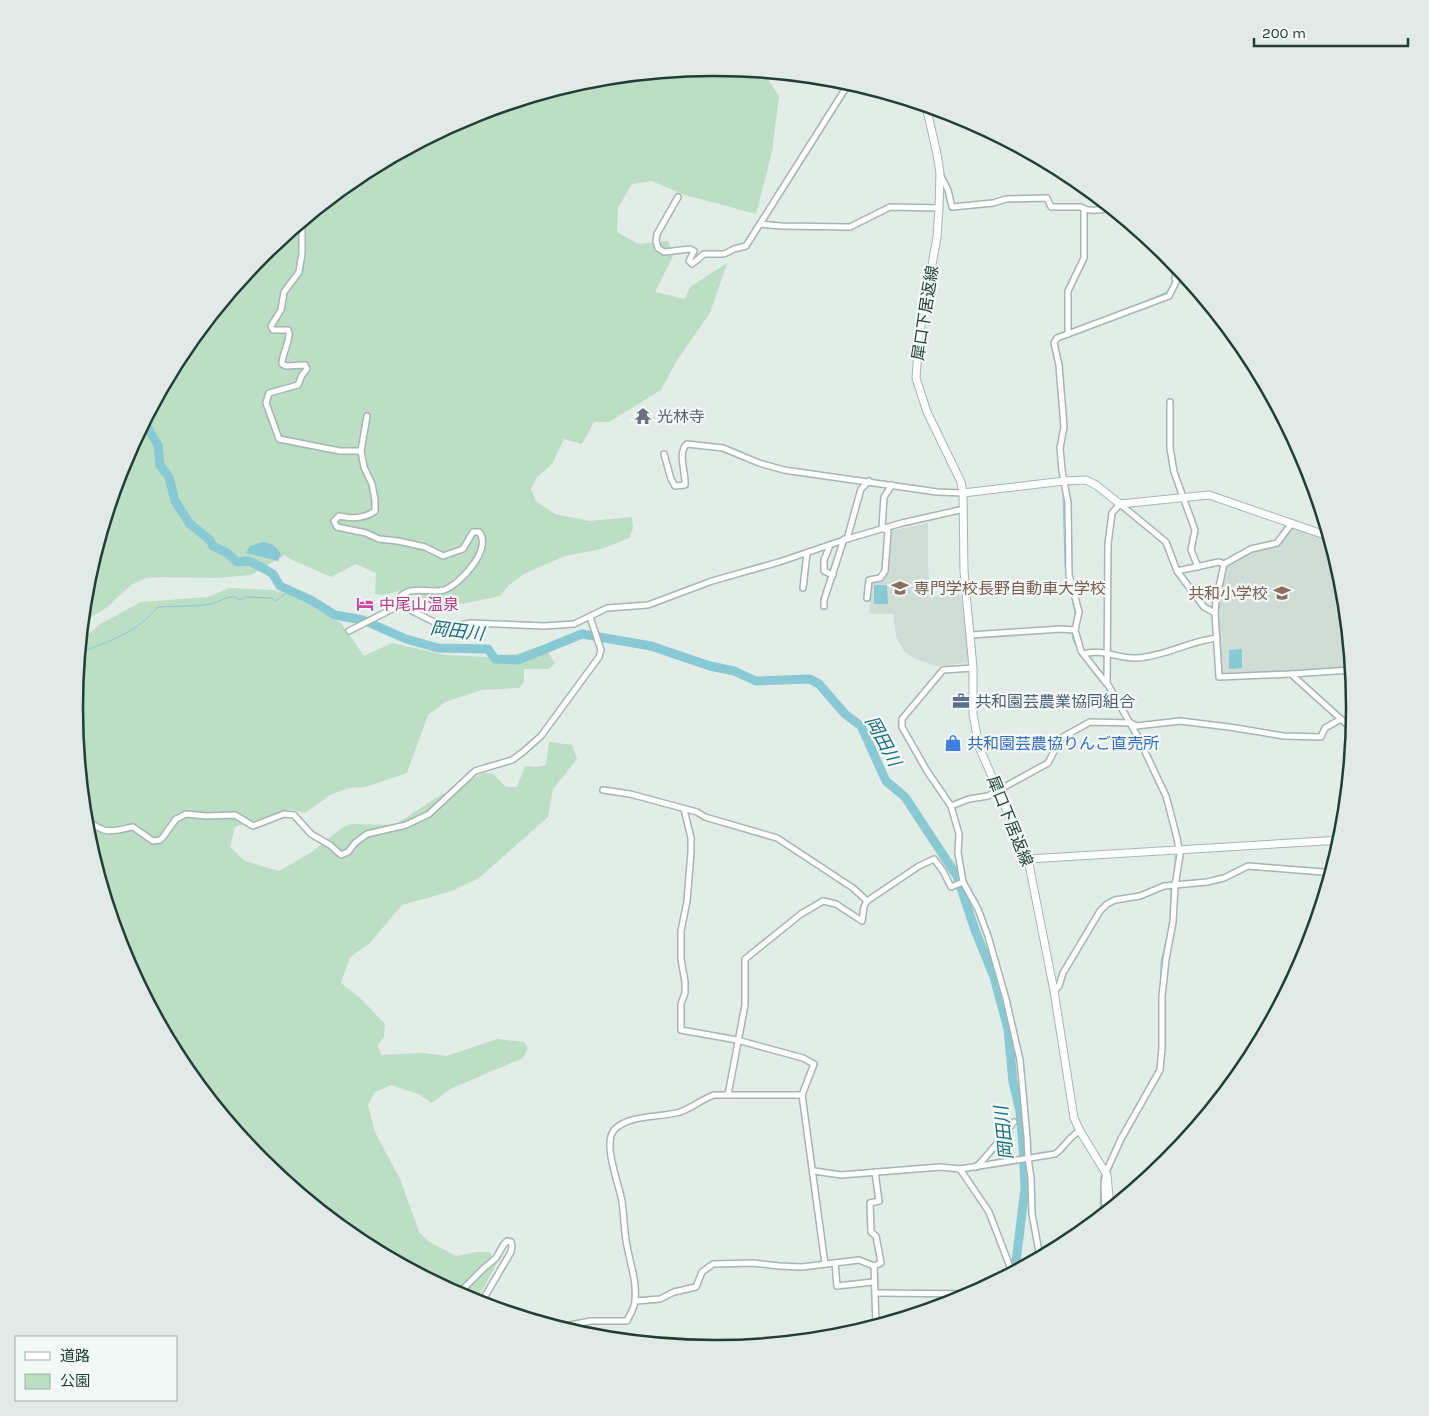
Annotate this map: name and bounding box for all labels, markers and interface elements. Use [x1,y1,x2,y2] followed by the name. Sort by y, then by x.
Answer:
[1254,15,1408,47] scale bar
[1262,24,1306,42] text: 200 m
[908,264,942,362] street label: 犀口下居返線
[633,406,653,426] temple icon: 光林寺
[657,407,705,426] place label: 光林寺
[890,578,910,598] school or university icon: 専門学校長野自動車大学校
[914,579,1106,598] place label: 専門学校長野自動車大学校
[1272,583,1292,603] school or university icon: 共和小学校
[1188,584,1268,603] place label: 共和小学校
[355,594,375,614] hotel icon: 中尾山温泉
[379,595,459,614] place label: 中尾山温泉
[429,617,487,645] water label: 岡田川
[951,691,971,711] office icon: 共和園芸農業協同組合
[975,692,1135,711] place label: 共和園芸農業協同組合
[861,712,906,772] water label: 岡田川
[943,733,963,753] shop icon: 共和園芸農協りんご直売所
[967,734,1159,753] place label: 共和園芸農協りんご直売所
[983,773,1037,869] street label: 犀口下居返線
[990,1103,1018,1161] water label: 岡田川
[15,1336,178,1401] legend
[60,1347,90,1365] text: 道路
[60,1372,90,1390] text: 公園

